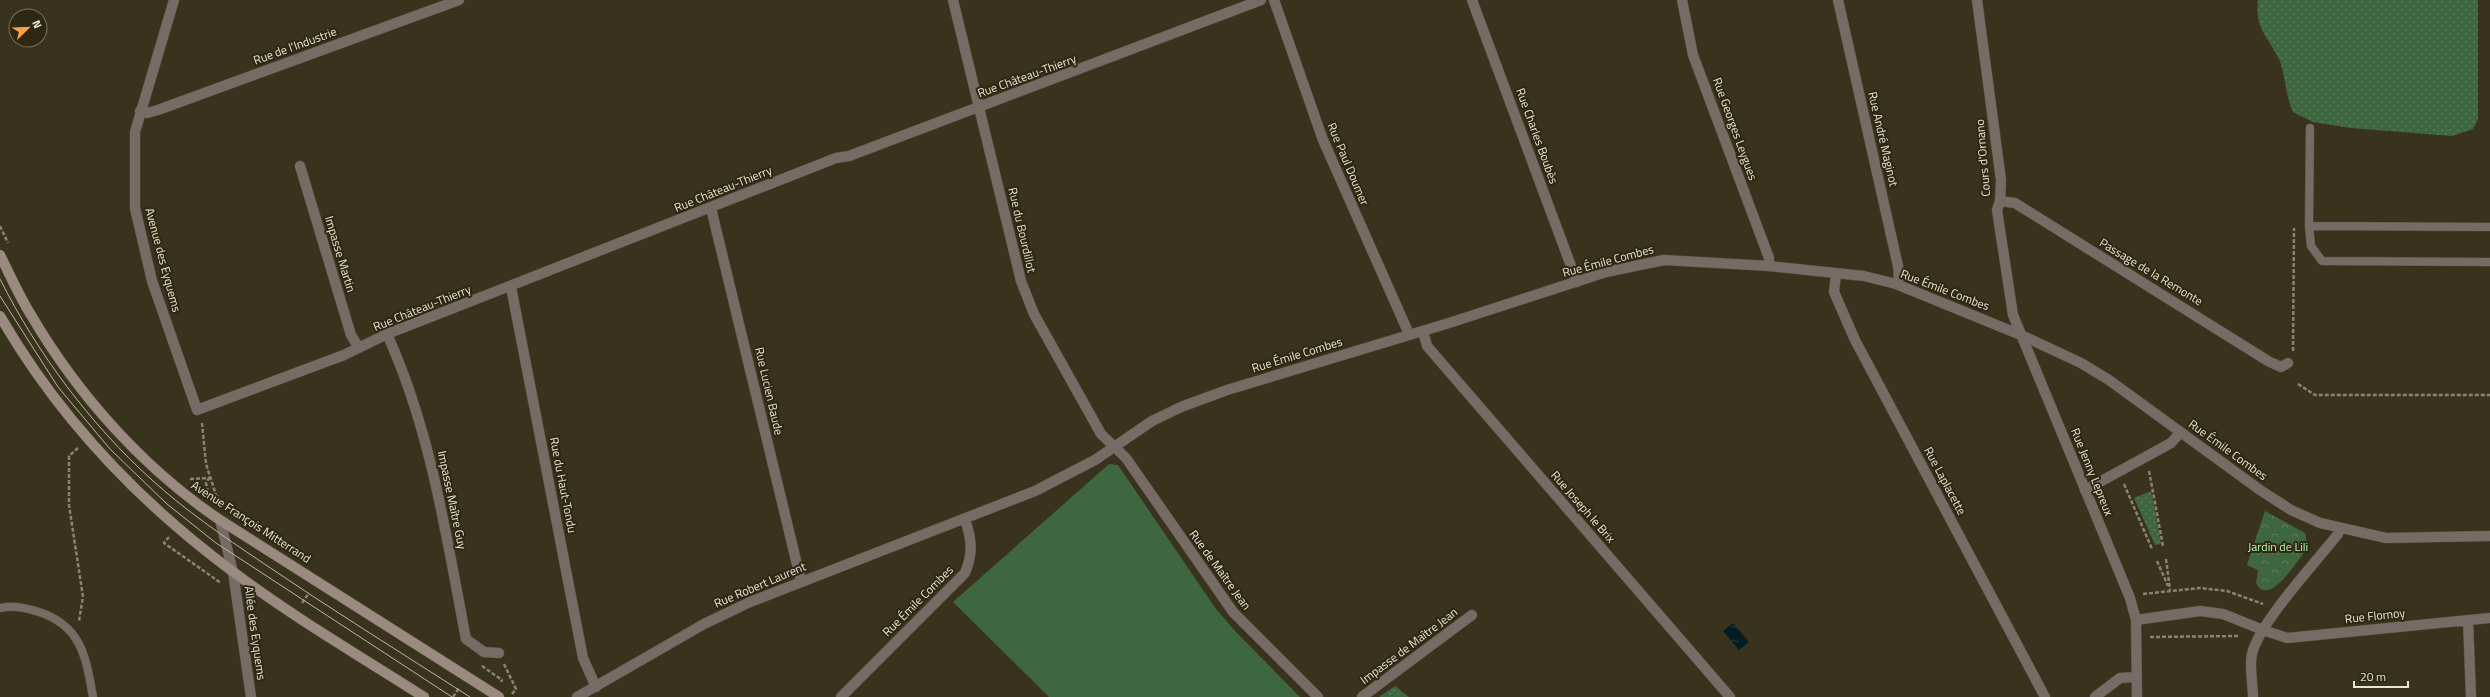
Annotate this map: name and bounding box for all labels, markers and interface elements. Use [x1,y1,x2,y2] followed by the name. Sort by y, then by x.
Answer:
[8,8,48,48] north arrow
[28,17,46,31] text: N
[250,22,339,69] street label: Rue de l'Industrie
[975,49,1079,102] street label: Rue Château-Thierry
[1708,75,1763,183] street label: Rue Georges Leygues
[1511,85,1564,187] street label: Rue Charles Boubès
[1863,90,1904,189] street label: Rue André Maginot
[1970,119,1995,198] street label: Cours d'Ornano
[1323,120,1374,208] street label: Rue Paul Doumer
[671,160,775,217] street label: Rue Château-Thierry
[1003,185,1042,275] street label: Rue du Bourdillot
[140,206,187,315] street label: Avenue des Eyquems
[320,213,361,294] street label: Impasse Martin
[2096,233,2207,310] street label: Passage de la Remonte
[1560,239,1656,282] street label: Rue Émile Combes
[1898,264,1993,315] street label: Rue Émile Combes
[370,279,474,336] street label: Rue Château-Thierry
[1249,332,1345,377] street label: Rue Émile Combes
[750,345,789,437] street label: Rue Lucien Baude
[2185,414,2272,485] street label: Rue Émile Combes
[2066,425,2119,519] street label: Rue Jenny Lepreux
[545,435,582,535] street label: Rue du Haut-Tondu
[1919,443,1971,518] street label: Rue Laplacette
[433,449,472,551] street label: Impasse Maître Guy
[1547,466,1621,547] street label: Rue Joseph le Brix
[188,476,315,568] street label: Avenue François Mitterrand
[1185,526,1256,614] street label: Rue de Maître Jean
[2248,537,2308,556] park label: Jardin de Lili
[711,556,809,612] street label: Rue Robert Laurent
[878,560,958,641] street label: Rue Émile Combes
[240,585,272,682] street label: Allée des Eyquems
[1356,603,1461,689] street label: Impasse de Maître Jean
[2344,603,2406,628] street label: Rue Flornoy
[2354,663,2408,689] scale bar
[2360,667,2386,686] text: 20 m

